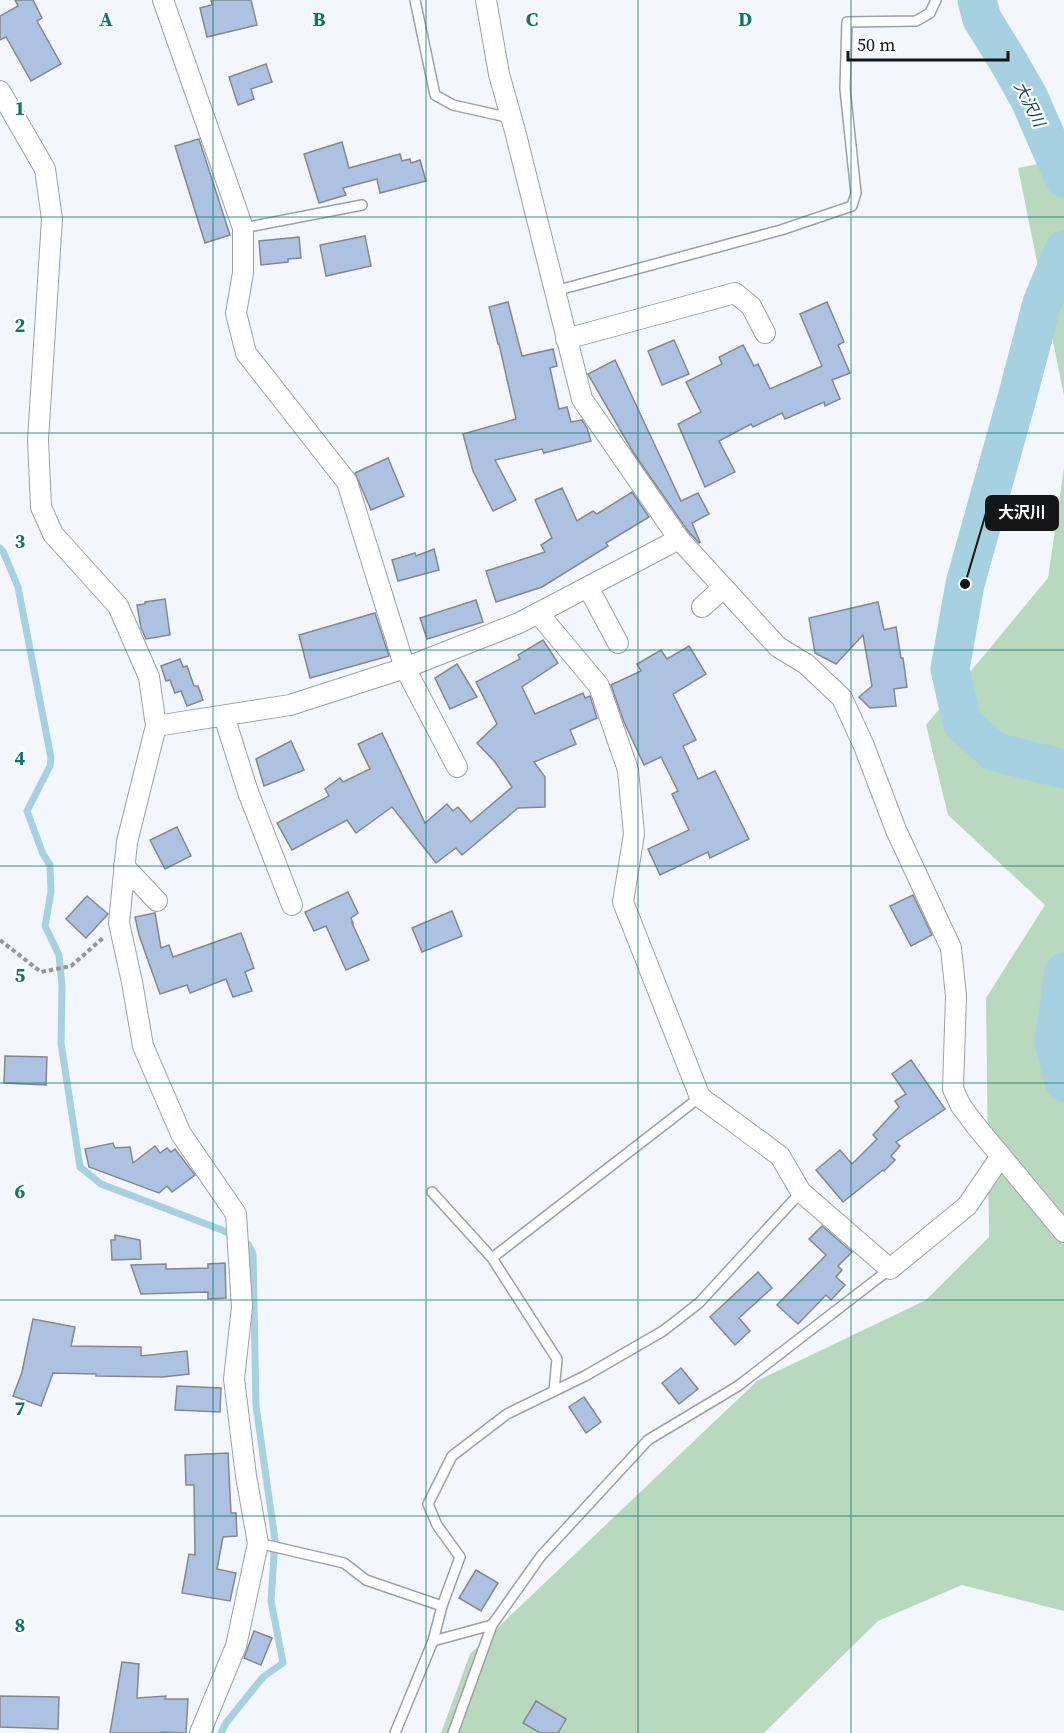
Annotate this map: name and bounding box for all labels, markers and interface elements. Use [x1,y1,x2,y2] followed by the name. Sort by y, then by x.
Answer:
[99,5,113,33] text: A
[312,5,326,33] text: B
[526,5,538,33] text: C
[738,5,752,33] text: D
[848,24,1008,62] scale bar
[857,32,895,57] text: 50 m
[1009,78,1052,132] water label: 大沢川
[15,94,25,122] text: 1
[15,311,26,339] text: 2
[986,496,1058,530] callout: 大沢川
[998,501,1046,523] text: 大沢川
[15,527,26,555] text: 3
[15,744,26,772] text: 4
[15,961,26,989] text: 5
[15,1177,26,1205] text: 6
[15,1394,26,1422] text: 7
[15,1611,25,1639] text: 8

